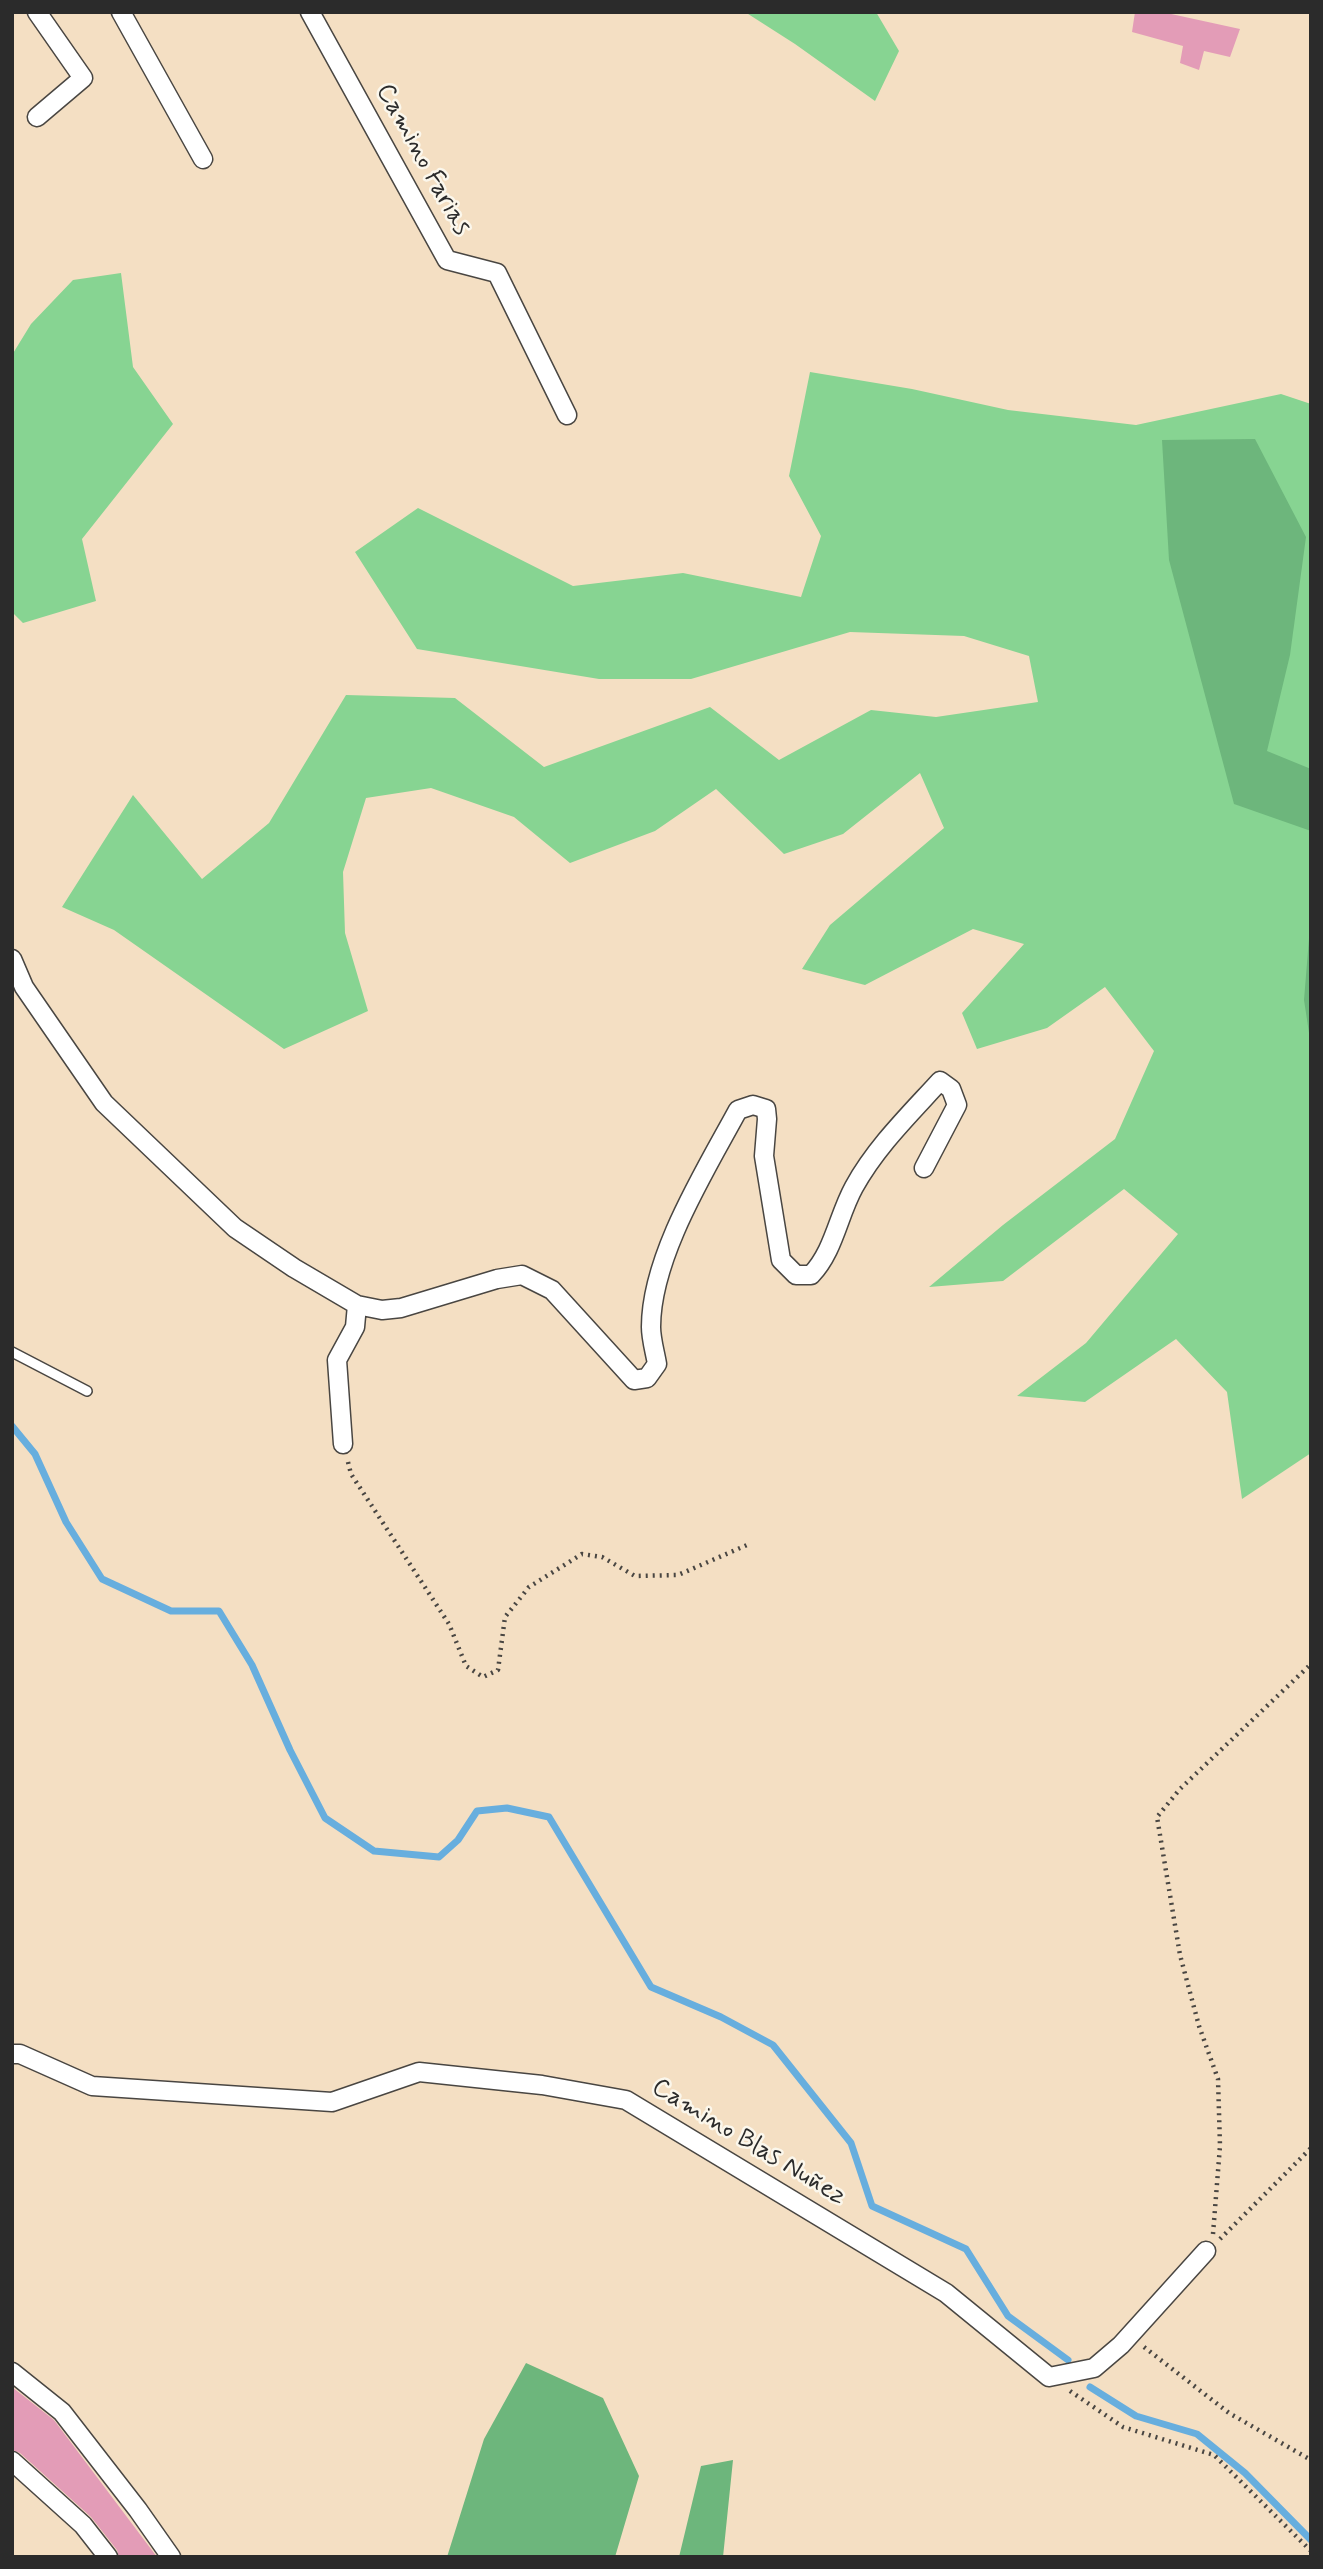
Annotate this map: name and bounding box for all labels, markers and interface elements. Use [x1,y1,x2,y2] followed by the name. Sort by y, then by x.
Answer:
[368,79,476,241] street label: Camino Farias
[645,2073,851,2213] street label: Camino Blas Nuñez

